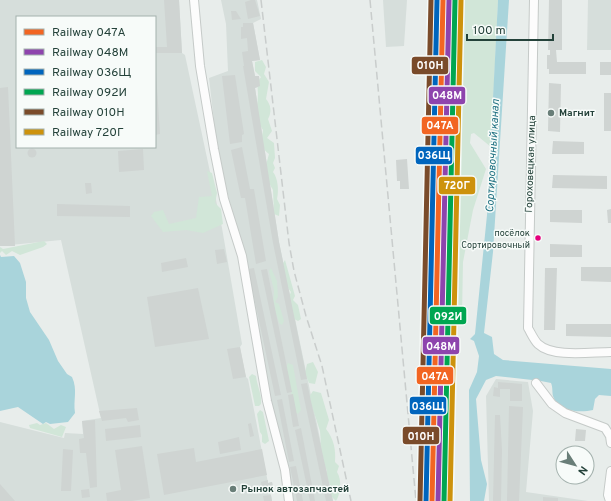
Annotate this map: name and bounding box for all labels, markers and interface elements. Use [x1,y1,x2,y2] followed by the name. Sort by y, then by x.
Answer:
[16,16,156,148] legend
[467,16,553,42] scale bar
[473,23,506,39] text: 100 m
[52,25,126,41] text: Railway 047А
[52,45,128,61] text: Railway 048М
[411,56,449,75] line badge: 010Н
[417,59,443,73] text: 010Н
[52,65,131,81] text: Railway 036Щ
[52,85,127,101] text: Railway 092И
[428,86,466,105] line badge: 048М
[432,89,462,103] text: 048М
[483,98,503,213] water label: Сортировочный канал
[52,105,125,121] text: Railway 010Н
[559,107,595,120] place label: Магнит
[546,108,556,118] marker: Магнит
[523,115,539,213] street label: Гороховецкая улица
[421,116,459,135] line badge: 047А
[426,119,454,133] text: 047А
[52,125,124,141] text: Railway 720Г
[415,146,453,165] line badge: 036Щ
[417,149,451,163] text: 036Щ
[438,176,476,195] line badge: 720Г
[444,179,471,193] text: 720Г
[461,228,530,251] place label: посёлок Сортировочный
[533,233,543,243] marker: посёлок Сортировочный
[429,306,467,325] line badge: 092И
[434,310,462,324] text: 092И
[422,336,460,355] line badge: 048М
[426,340,456,354] text: 048М
[416,366,454,385] line badge: 047А
[421,370,449,384] text: 047А
[409,396,447,415] line badge: 036Щ
[411,400,445,414] text: 036Щ
[402,426,440,445] line badge: 010Н
[408,430,434,444] text: 010Н
[555,445,595,485] north arrow
[574,463,590,478] text: N
[241,483,349,496] place label: Рынок автозапчастей
[228,484,238,494] marker: Рынок автозапчастей

